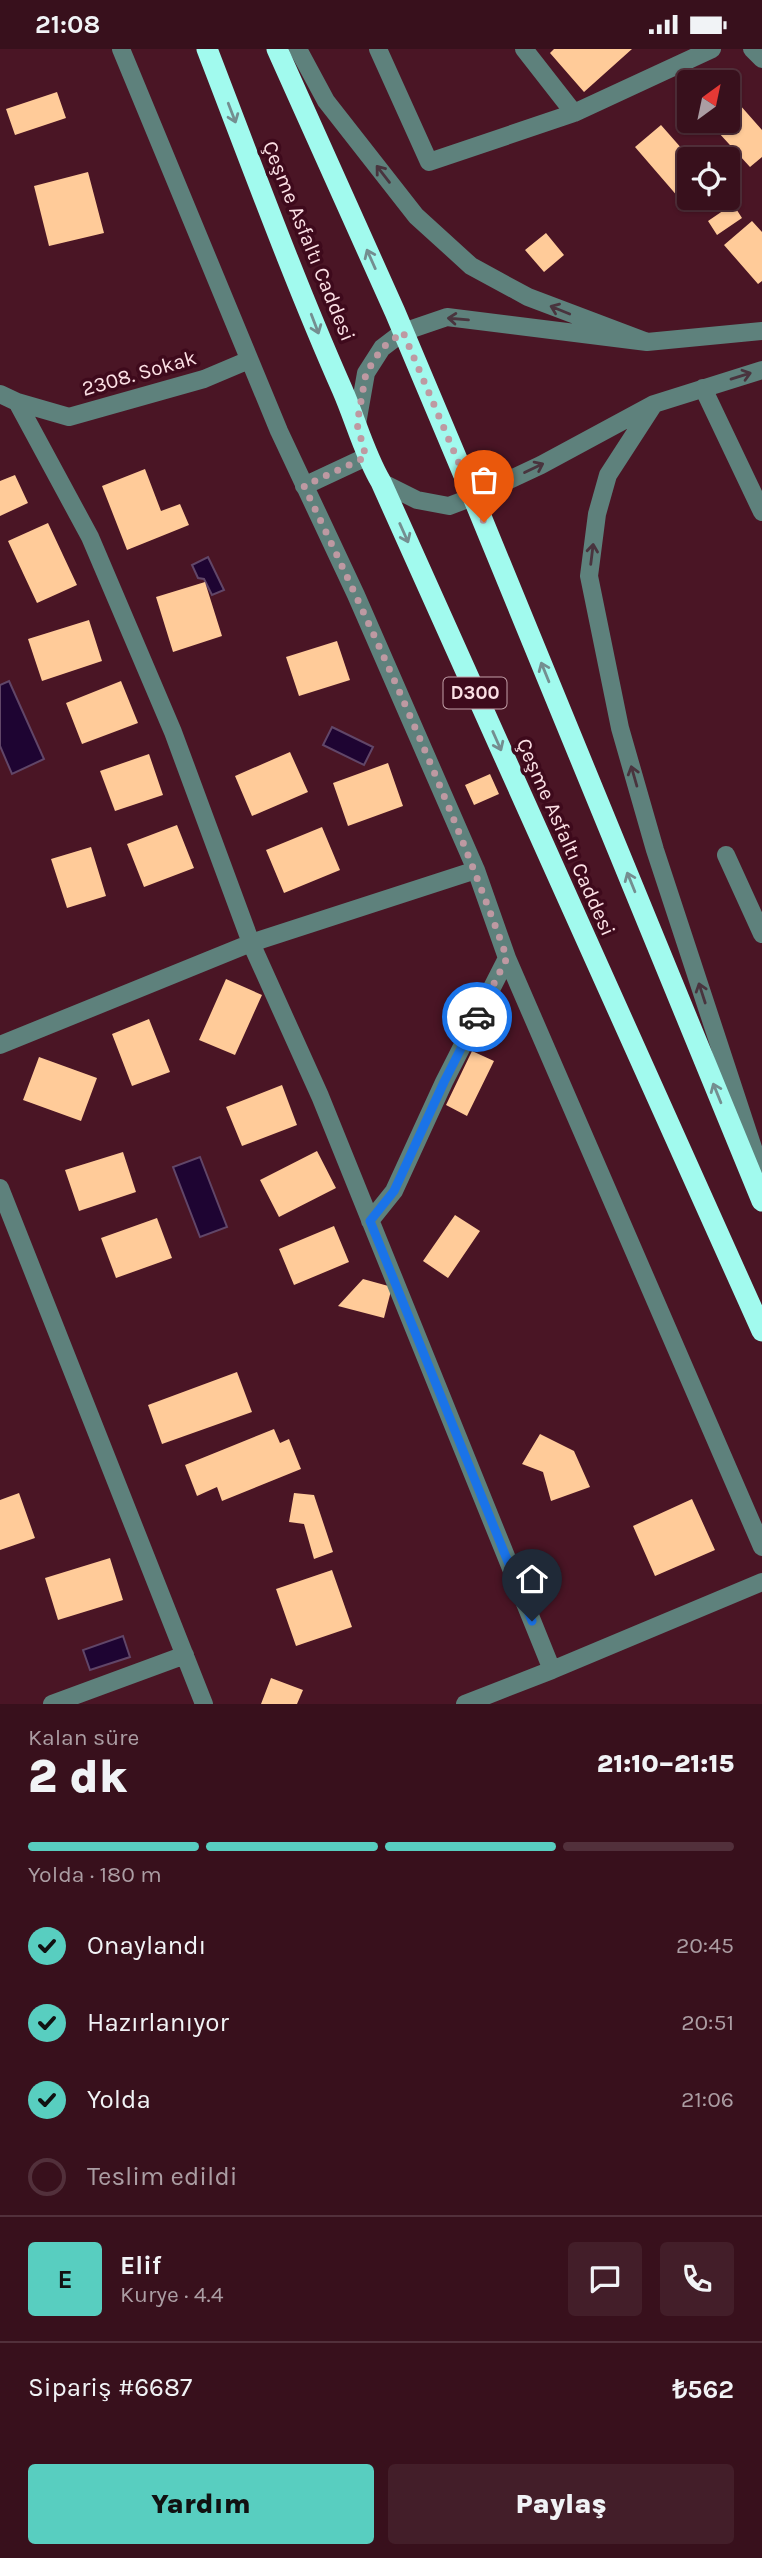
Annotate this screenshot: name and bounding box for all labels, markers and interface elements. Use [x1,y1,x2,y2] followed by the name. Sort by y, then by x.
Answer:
[35,9,100,40] text: 21:08
[677,70,740,133] north arrow
[677,70,740,210] map controls
[226,101,239,123] one-way arrow
[258,137,360,345] street label: Çeşme Asfaltı Caddesi
[677,147,740,210] button: locate
[375,165,390,184] one-way arrow
[364,249,377,270] one-way arrow
[550,302,572,315] one-way arrow
[447,312,470,325] one-way arrow
[309,313,322,335] one-way arrow
[79,345,199,401] street label: 2308. Sokak
[730,369,752,381] one-way arrow
[454,450,514,522] pin
[465,461,503,499] icon: bag
[523,461,544,475] one-way arrow
[398,522,411,543] one-way arrow
[585,543,598,566] one-way arrow
[537,661,550,683] one-way arrow
[444,677,506,709] road number: D300
[491,729,504,751] one-way arrow
[512,734,620,940] street label: Çeşme Asfaltı Caddesi
[627,766,640,788] one-way arrow
[624,872,637,894] one-way arrow
[442,982,512,1052] courier
[695,983,707,1005] one-way arrow
[458,998,496,1036] icon: car
[710,1082,723,1104] one-way arrow
[502,1549,562,1621] pin
[513,1560,551,1598] icon: home
[28,1724,139,1751] text: Kalan süre
[597,1748,734,1779] text: 21:10–21:15
[28,1750,127,1804] text: 2 dk
[28,1861,162,1888] text: Yolda · 180 m
[28,1927,66,1965] icon: check
[87,1930,206,1961] text: Onaylandı
[676,1932,734,1959] text: 20:45
[28,2004,66,2042] icon: check
[87,2007,229,2038] text: Hazırlanıyor
[681,2009,734,2036] text: 20:51
[28,2081,66,2119] icon: check
[87,2084,151,2115] text: Yolda
[681,2086,734,2113] text: 21:06
[87,2161,238,2192] text: Teslim edildi
[568,2242,642,2316] button: chat
[660,2242,734,2316] button: phone
[120,2250,161,2281] text: Elif
[57,2264,73,2295] text: E
[120,2281,224,2308] text: Kurye · 4.4
[28,2372,192,2403] text: Sipariş #6687
[672,2374,734,2405] text: ₺562
[28,2464,374,2544] button: Yardım
[388,2464,734,2544] button: Paylaş

